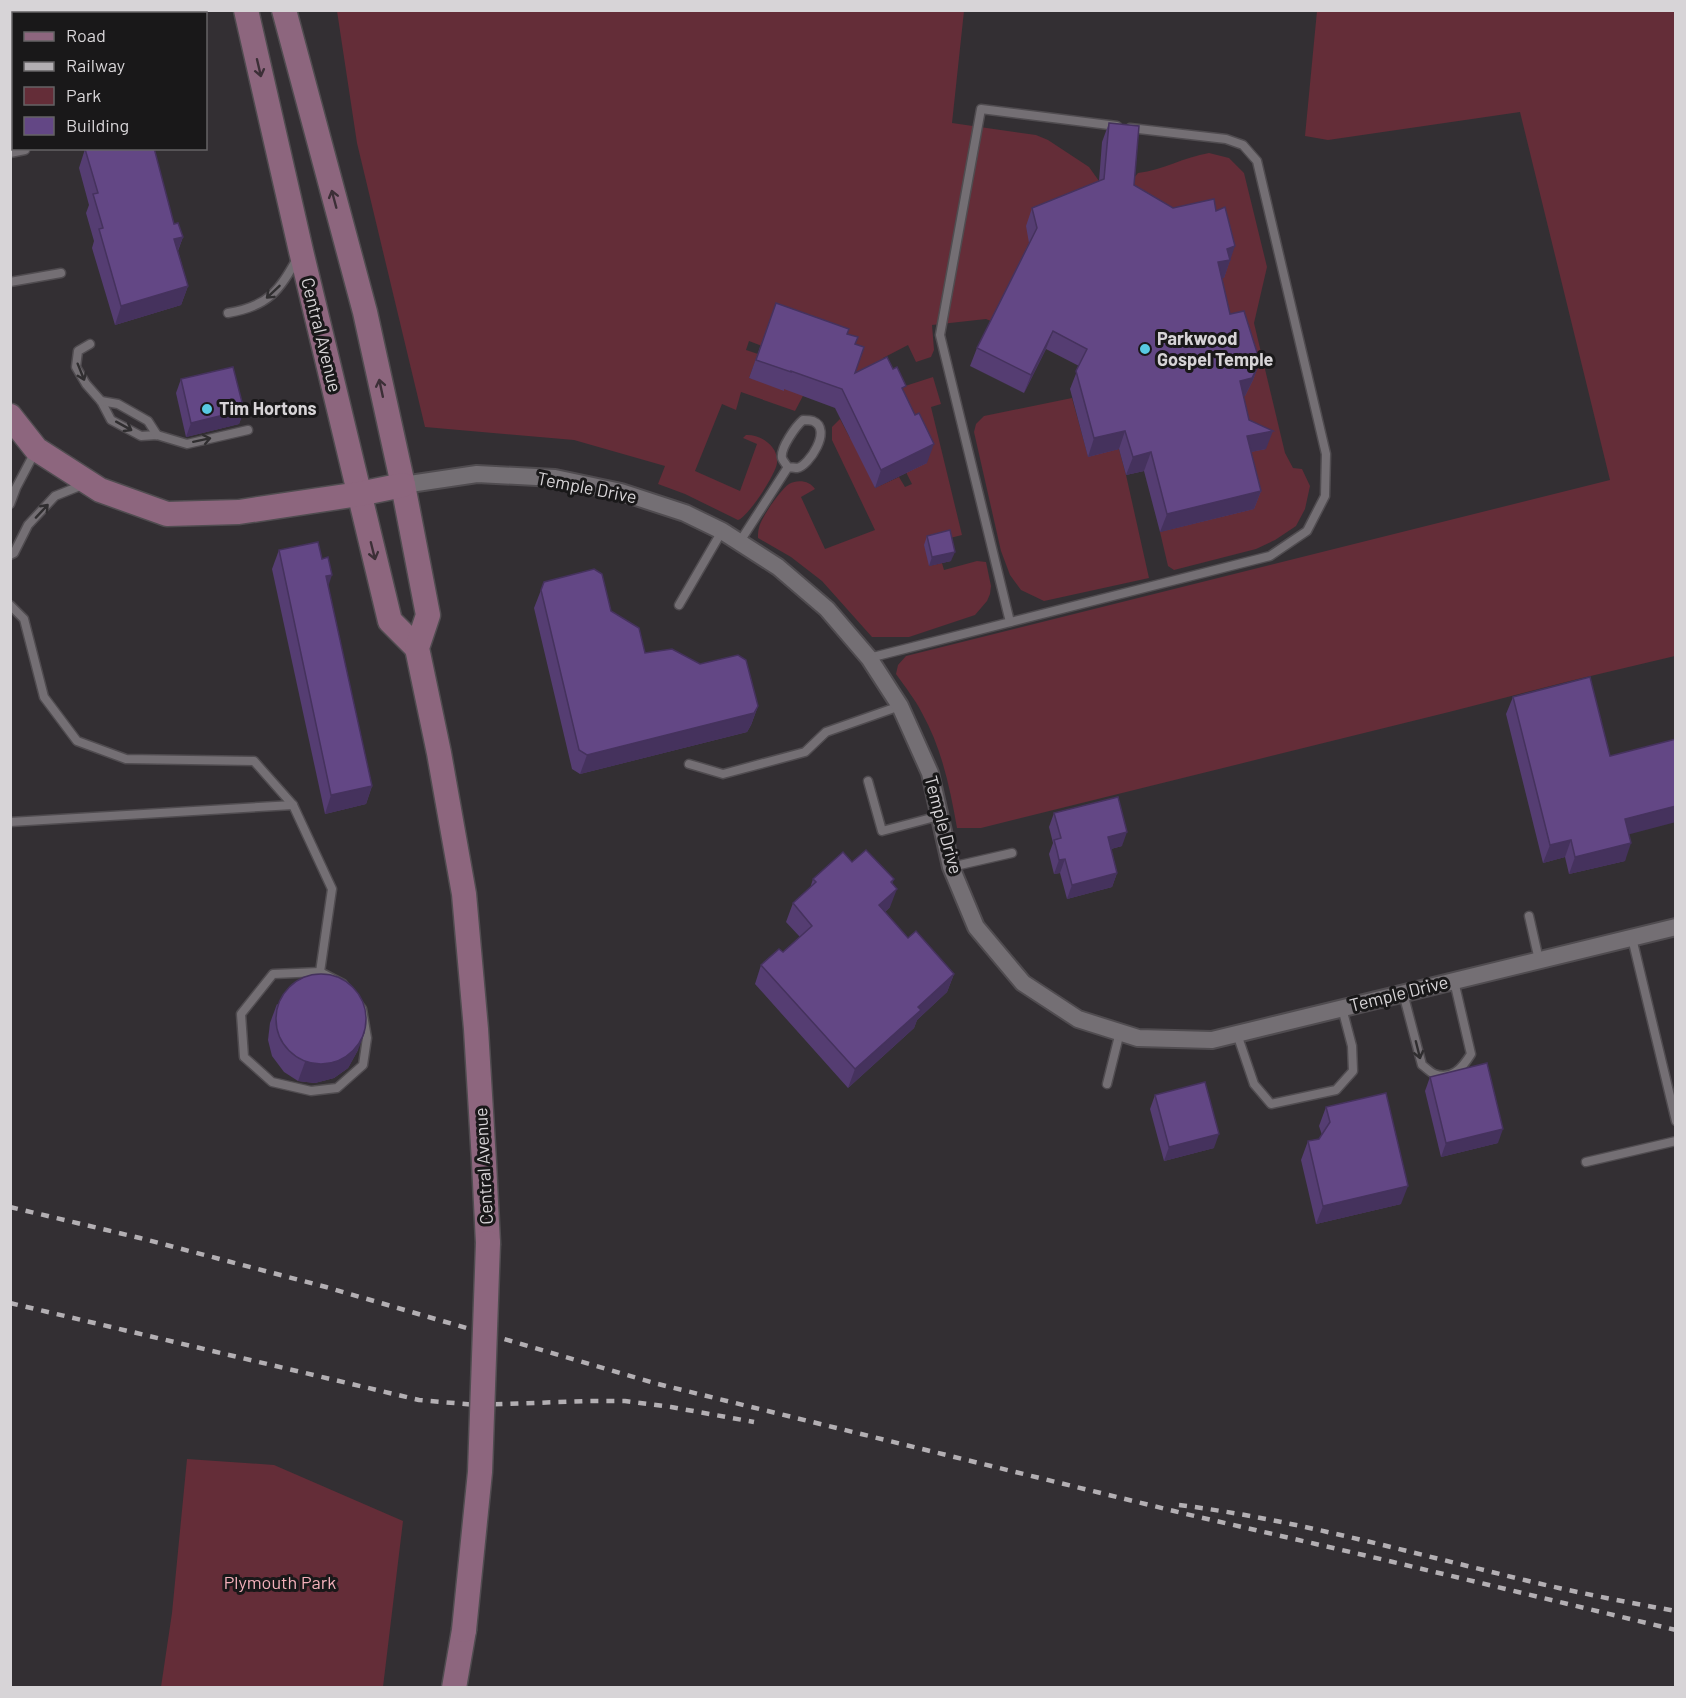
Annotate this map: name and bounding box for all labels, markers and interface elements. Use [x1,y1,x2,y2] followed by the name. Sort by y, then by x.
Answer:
[12,12,207,150] legend
[66,24,106,46] text: Road
[66,54,125,76] text: Railway
[254,58,266,77] one-way arrow
[66,84,101,106] text: Park
[66,114,129,136] text: Building
[328,190,339,209] one-way arrow
[297,275,347,394] street label: Central Avenue
[266,285,281,299] one-way arrow
[1157,327,1274,370] place label: Parkwood Gospel Temple
[1138,342,1152,356] marker: Parkwood Gospel Temple
[76,363,87,381] one-way arrow
[375,379,387,398] one-way arrow
[219,397,317,419] place label: Tim Hortons
[200,402,214,416] marker: Tim Hortons
[115,420,132,432] one-way arrow
[192,434,212,445] one-way arrow
[536,467,639,507] street label: Temple Drive
[35,503,49,518] one-way arrow
[367,541,379,560] one-way arrow
[920,773,968,876] street label: Temple Drive
[1347,970,1450,1016] street label: Temple Drive
[1412,1040,1424,1059] one-way arrow
[469,1107,497,1225] street label: Central Avenue
[224,1571,336,1593] park label: Plymouth Park

